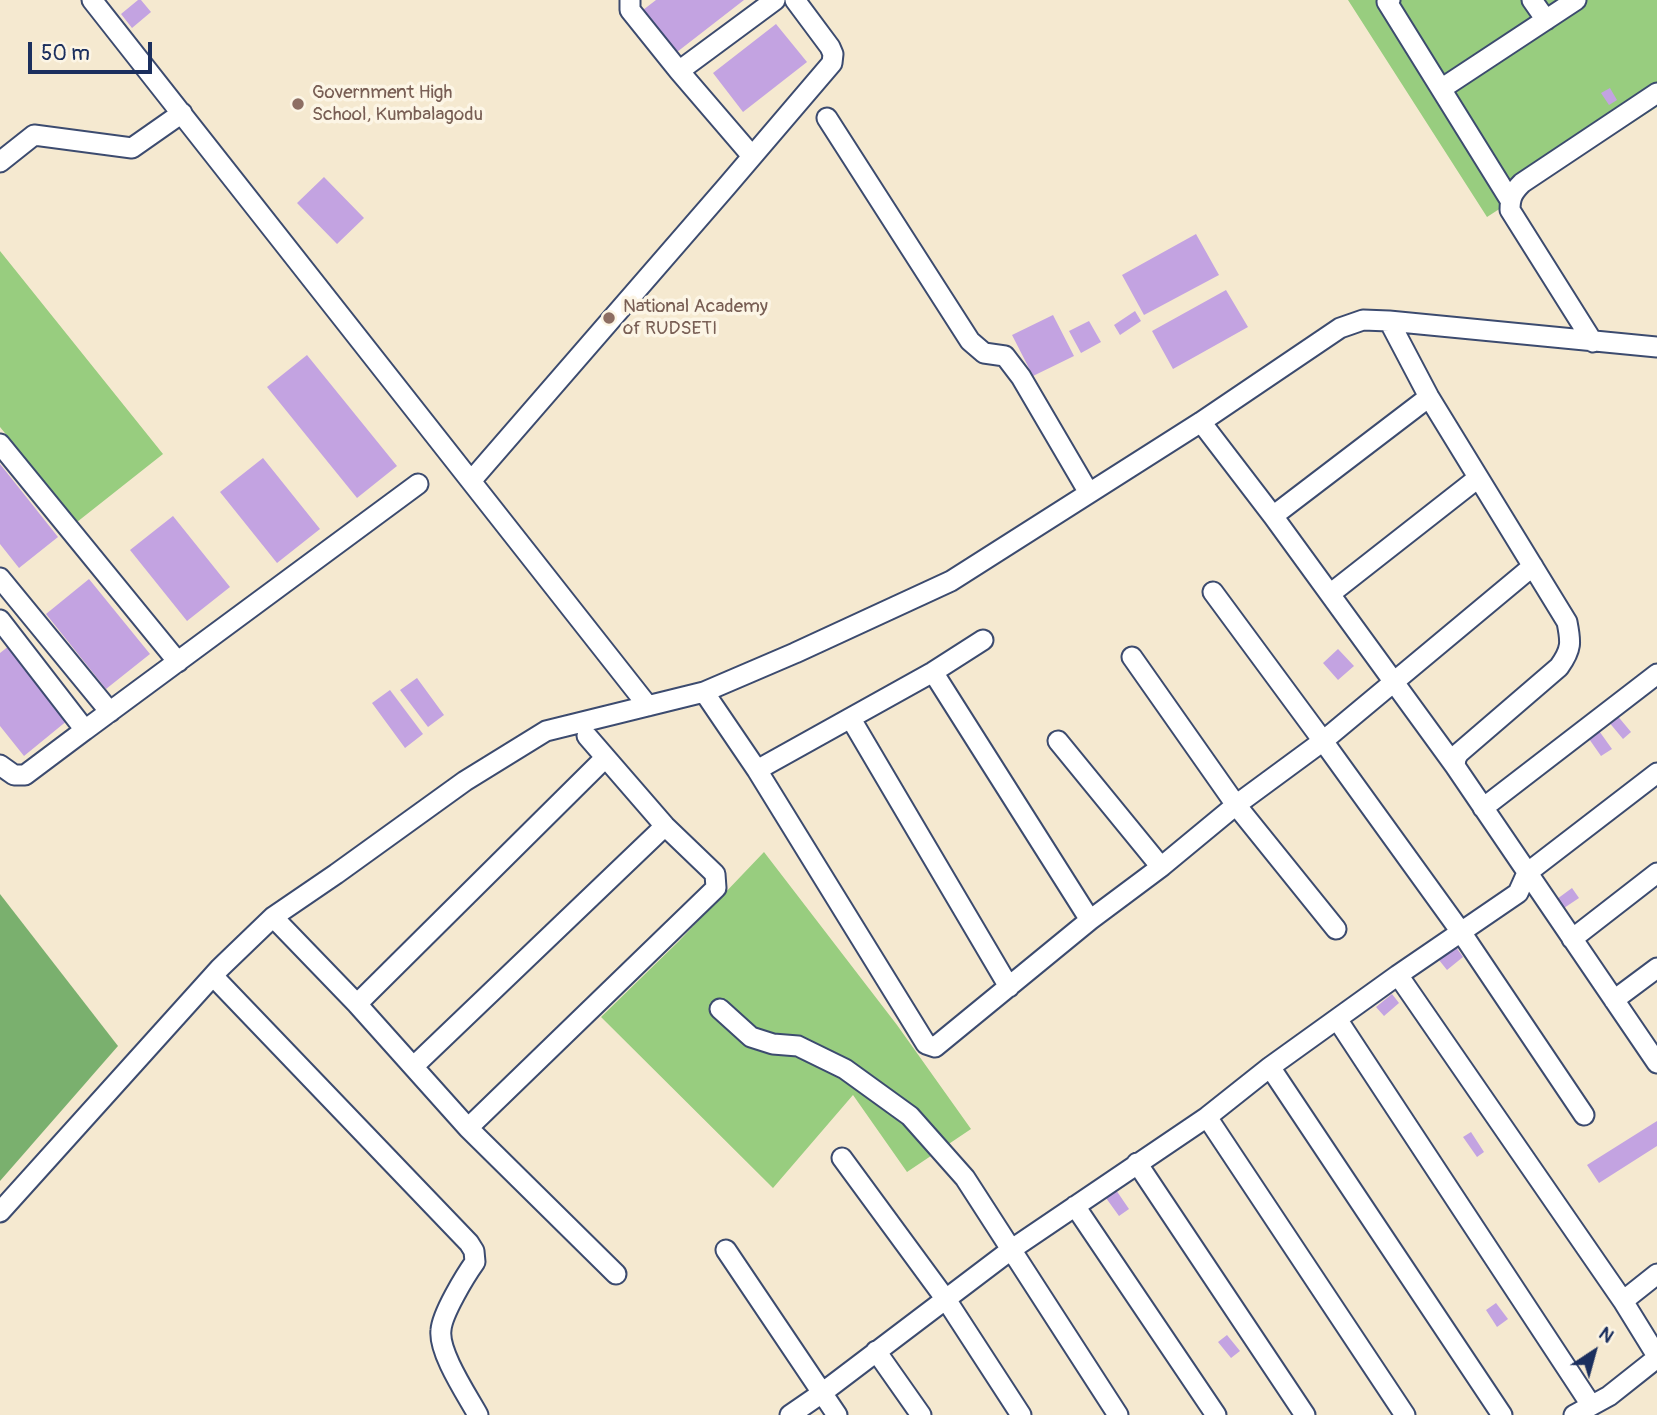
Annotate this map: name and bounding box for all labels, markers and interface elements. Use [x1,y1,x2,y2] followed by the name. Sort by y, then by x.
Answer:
[32,28,156,72] scale bar
[41,40,90,67] text: 50 m
[312,82,483,126] place label: Government High School, Kumbalagodu
[290,96,306,112] marker: Government High School, Kumbalagodu
[623,296,768,340] place label: National Academy of RUDSETI
[601,310,617,326] marker: National Academy of RUDSETI
[1559,1317,1629,1387] north arrow
[1594,1322,1619,1348] text: N

